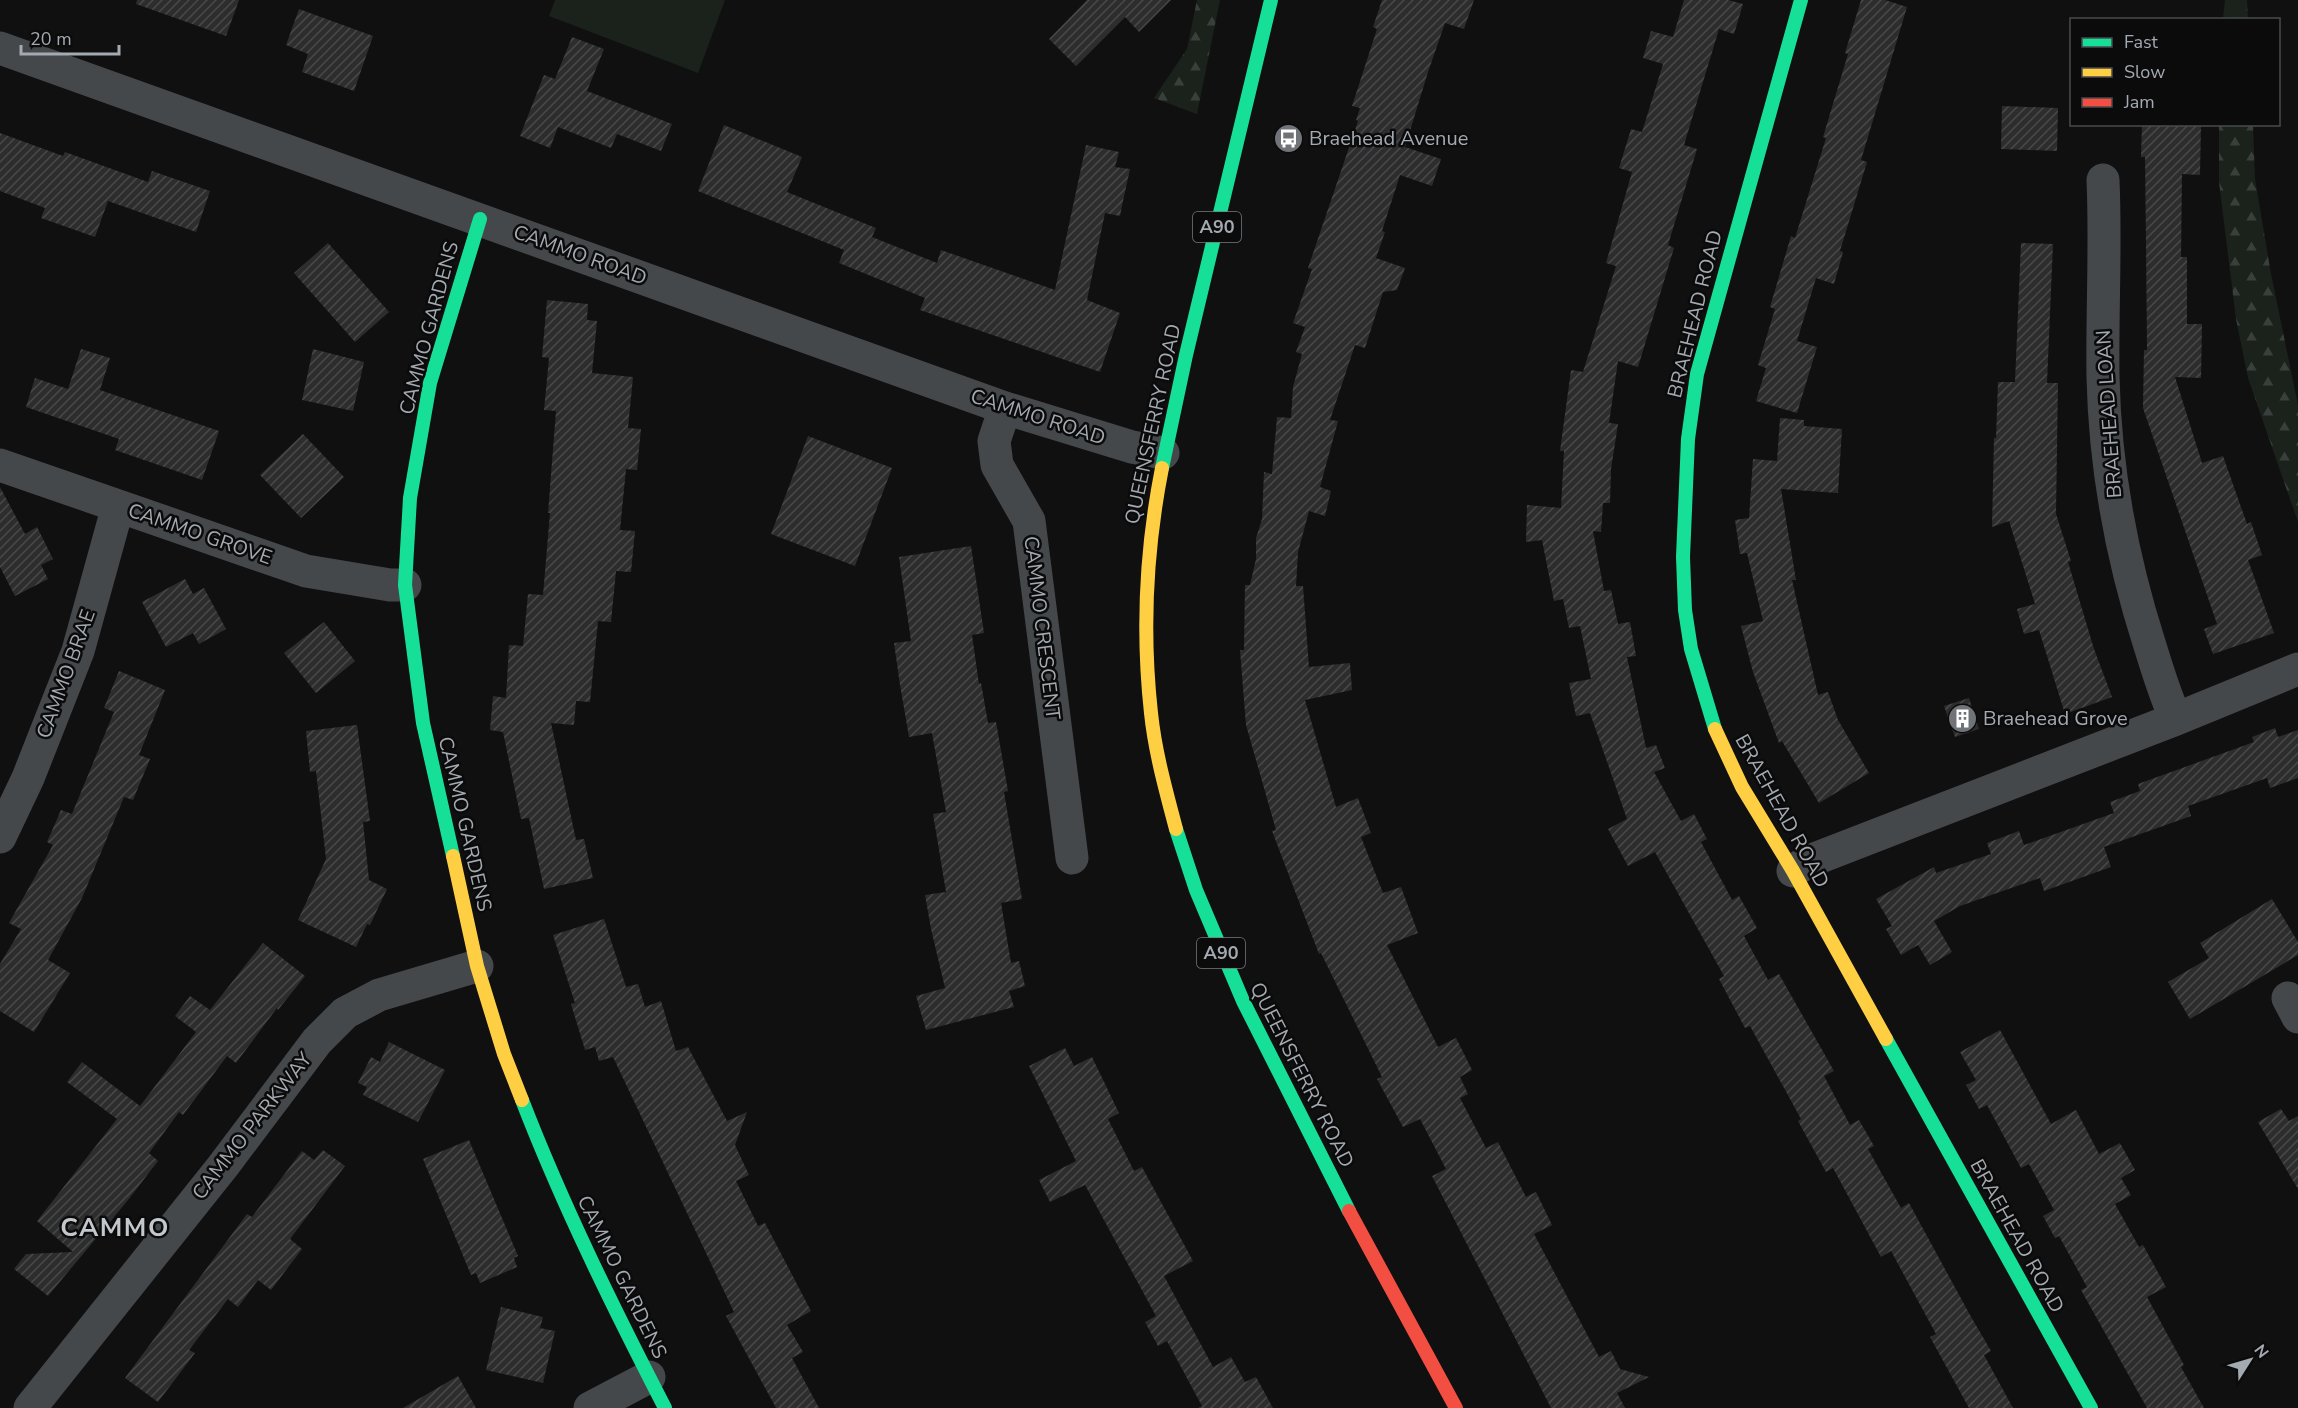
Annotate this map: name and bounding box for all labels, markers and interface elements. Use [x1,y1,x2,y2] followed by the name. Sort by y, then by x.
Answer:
[21,18,118,56] scale bar
[2070,18,2280,126] legend
[30,27,72,51] text: 20 m
[2124,30,2159,54] text: Fast
[2124,60,2165,84] text: Slow
[2123,90,2155,114] text: Jam
[1272,122,1304,154] bus stop icon: Braehead Avenue
[1309,125,1468,152] place label: Braehead Avenue
[1193,212,1241,242] road number: A90
[510,218,650,292] street label: CAMMO ROAD
[1661,227,1729,401] street label: BRAEHEAD ROAD
[393,238,465,418] street label: CAMMO GARDENS
[1119,321,1187,527] street label: QUEENSFERRY ROAD
[2090,329,2128,499] street label: BRAEHEAD LOAN
[967,383,1109,451] street label: CAMMO ROAD
[124,497,276,571] street label: CAMMO GROVE
[1017,535,1067,721] street label: CAMMO CRESCENT
[30,606,102,742] street label: CAMMO BRAE
[1946,702,1978,734] building icon: Braehead Grove
[1983,705,2128,732] place label: Braehead Grove
[1729,729,1835,893] street label: BRAEHEAD ROAD
[432,734,498,914] street label: CAMMO GARDENS
[1197,938,1245,968] road number: A90
[1244,978,1360,1172] street label: QUEENSFERRY ROAD
[186,1046,319,1205] street label: CAMMO PARKWAY
[1964,1154,2070,1318] street label: BRAEHEAD ROAD
[571,1191,673,1363] street label: CAMMO GARDENS
[60,1210,170,1245] district label: CAMMO
[2220,1330,2280,1390] north arrow
[2249,1340,2274,1363] text: N

